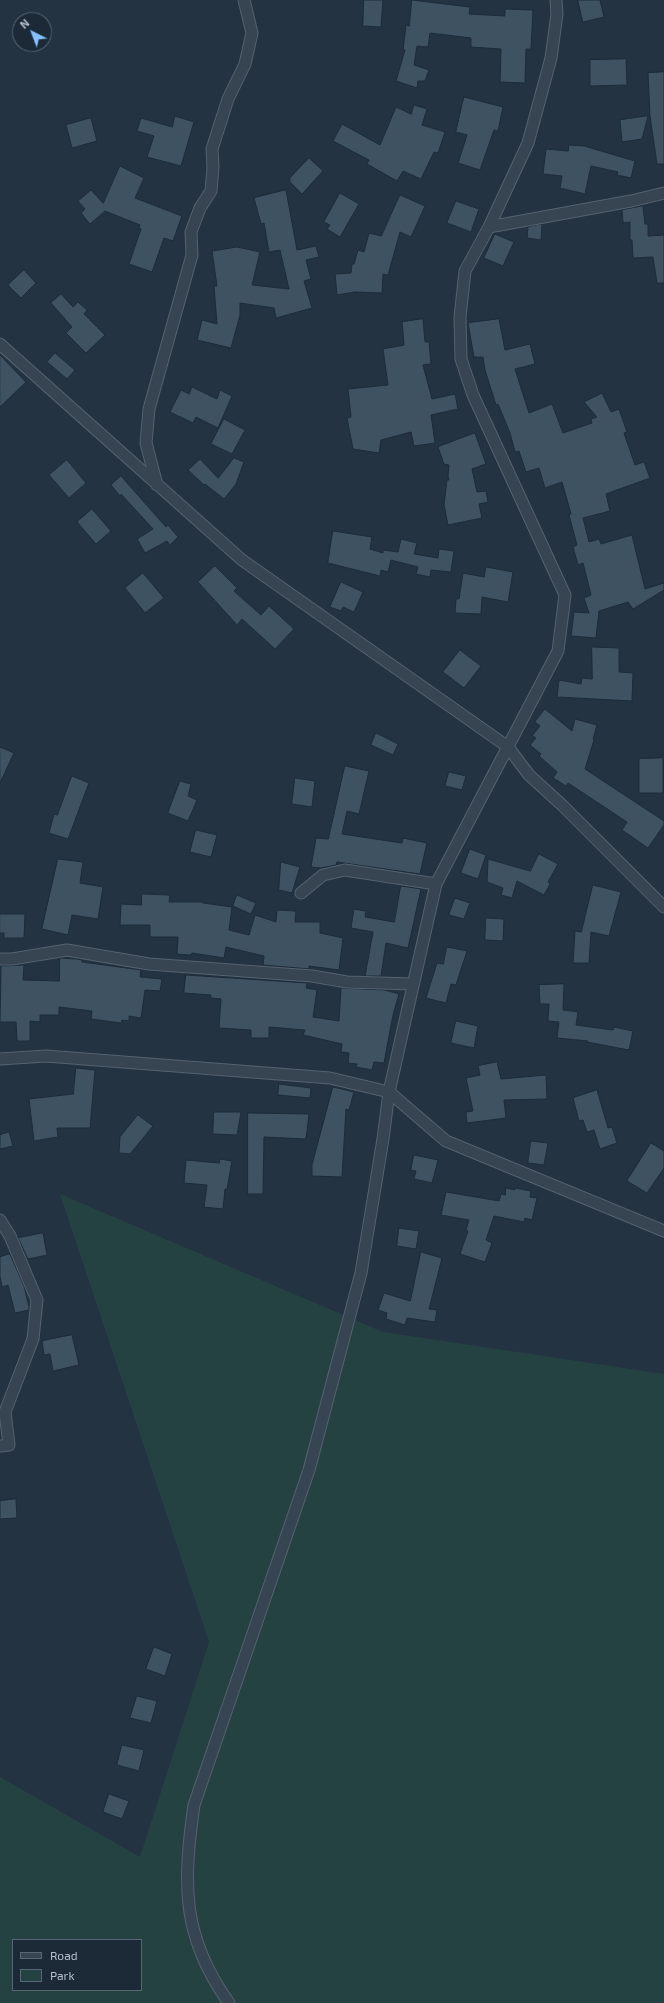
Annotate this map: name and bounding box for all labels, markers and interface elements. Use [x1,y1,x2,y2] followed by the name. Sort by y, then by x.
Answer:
[12,12,52,52] north arrow
[17,16,32,31] text: N
[12,1939,142,1991] legend
[50,1948,78,1962] text: Road
[50,1968,75,1982] text: Park

